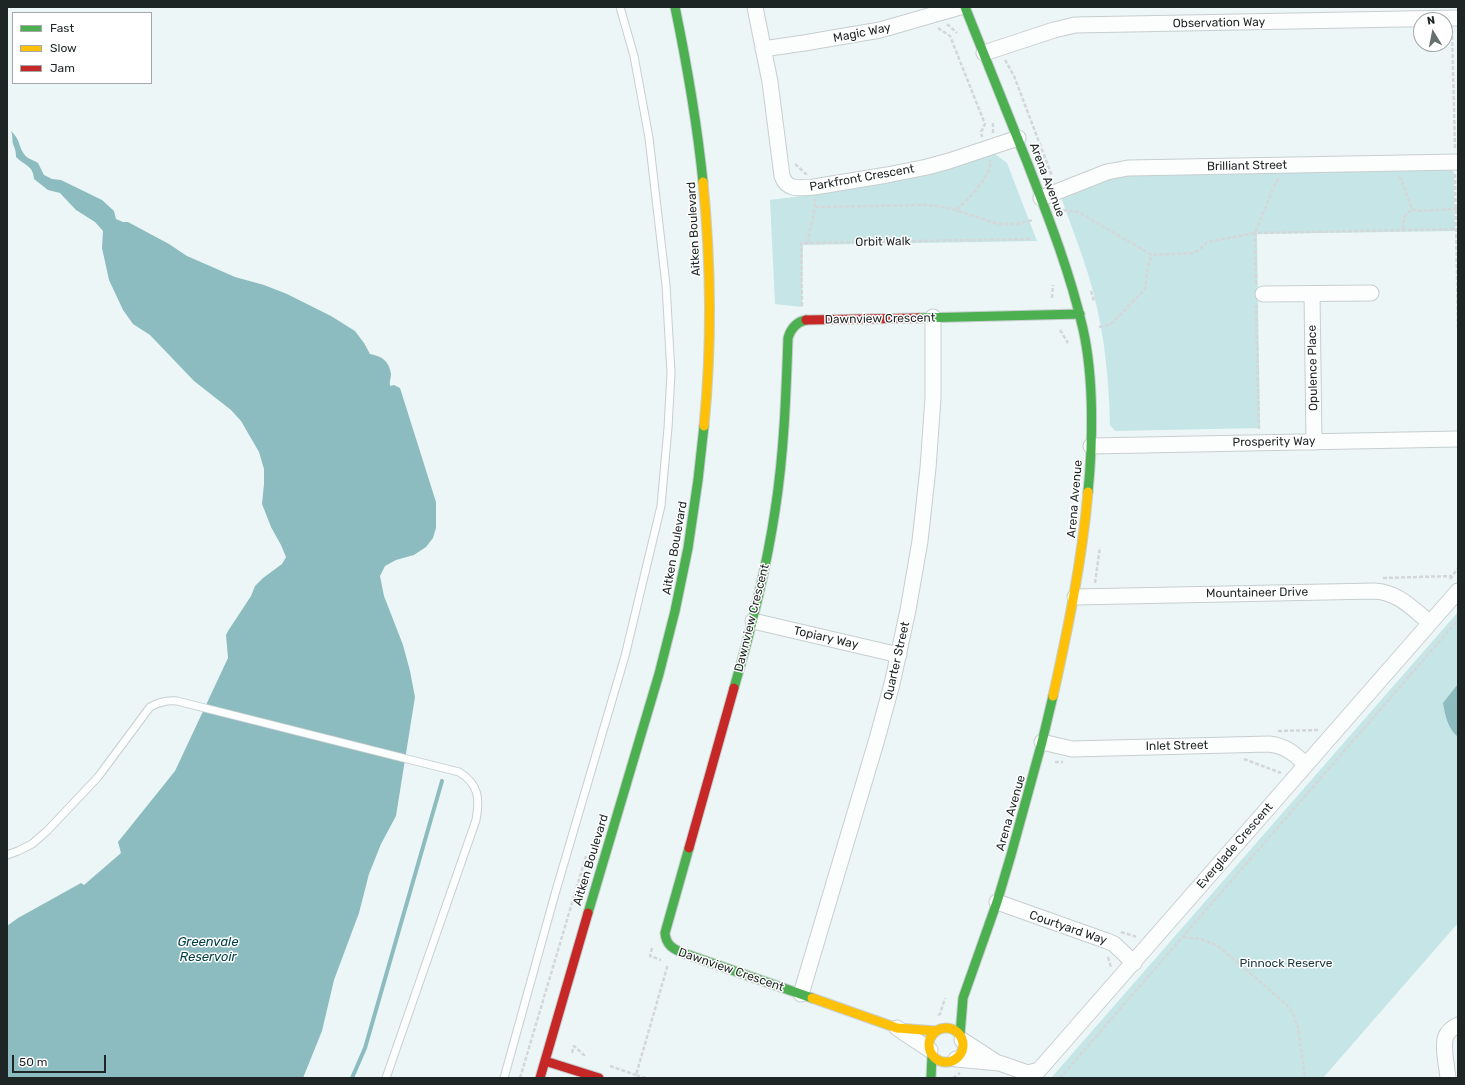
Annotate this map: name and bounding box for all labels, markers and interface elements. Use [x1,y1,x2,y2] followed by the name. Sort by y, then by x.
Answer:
[12,12,152,84] legend
[1413,12,1453,52] north arrow
[1426,14,1436,28] text: N
[1172,15,1266,31] street label: Observation Way
[832,20,892,46] street label: Magic Way
[50,21,74,35] text: Fast
[50,41,77,55] text: Slow
[50,61,75,75] text: Jam
[1026,141,1068,219] street label: Arena Avenue
[1207,158,1287,174] street label: Brilliant Street
[808,162,916,194] street label: Parkfront Crescent
[684,181,704,277] street label: Aitken Boulevard
[855,234,911,250] street label: Orbit Walk
[825,311,935,327] street label: Dawnview Crescent
[1305,325,1321,411] street label: Opulence Place
[1232,434,1316,450] street label: Prosperity Way
[1064,459,1086,539] street label: Arena Avenue
[660,500,690,596] street label: Aitken Boulevard
[732,563,772,673] street label: Dawnview Crescent
[1206,585,1308,601] street label: Mountaineer Drive
[881,620,913,702] street label: Quarter Street
[792,624,860,652] street label: Topiary Way
[1146,738,1208,754] street label: Inlet Street
[993,773,1029,853] street label: Arena Avenue
[1194,800,1276,892] street label: Everglade Crescent
[570,813,612,907] street label: Aitken Boulevard
[1027,908,1109,948] street label: Courtyard Way
[177,934,239,965] water label: Greenvale Reservoir
[676,945,786,995] street label: Dawnview Crescent
[1240,957,1332,971] park label: Pinnock Reserve
[14,1047,108,1073] scale bar
[19,1055,47,1069] text: 50 m

